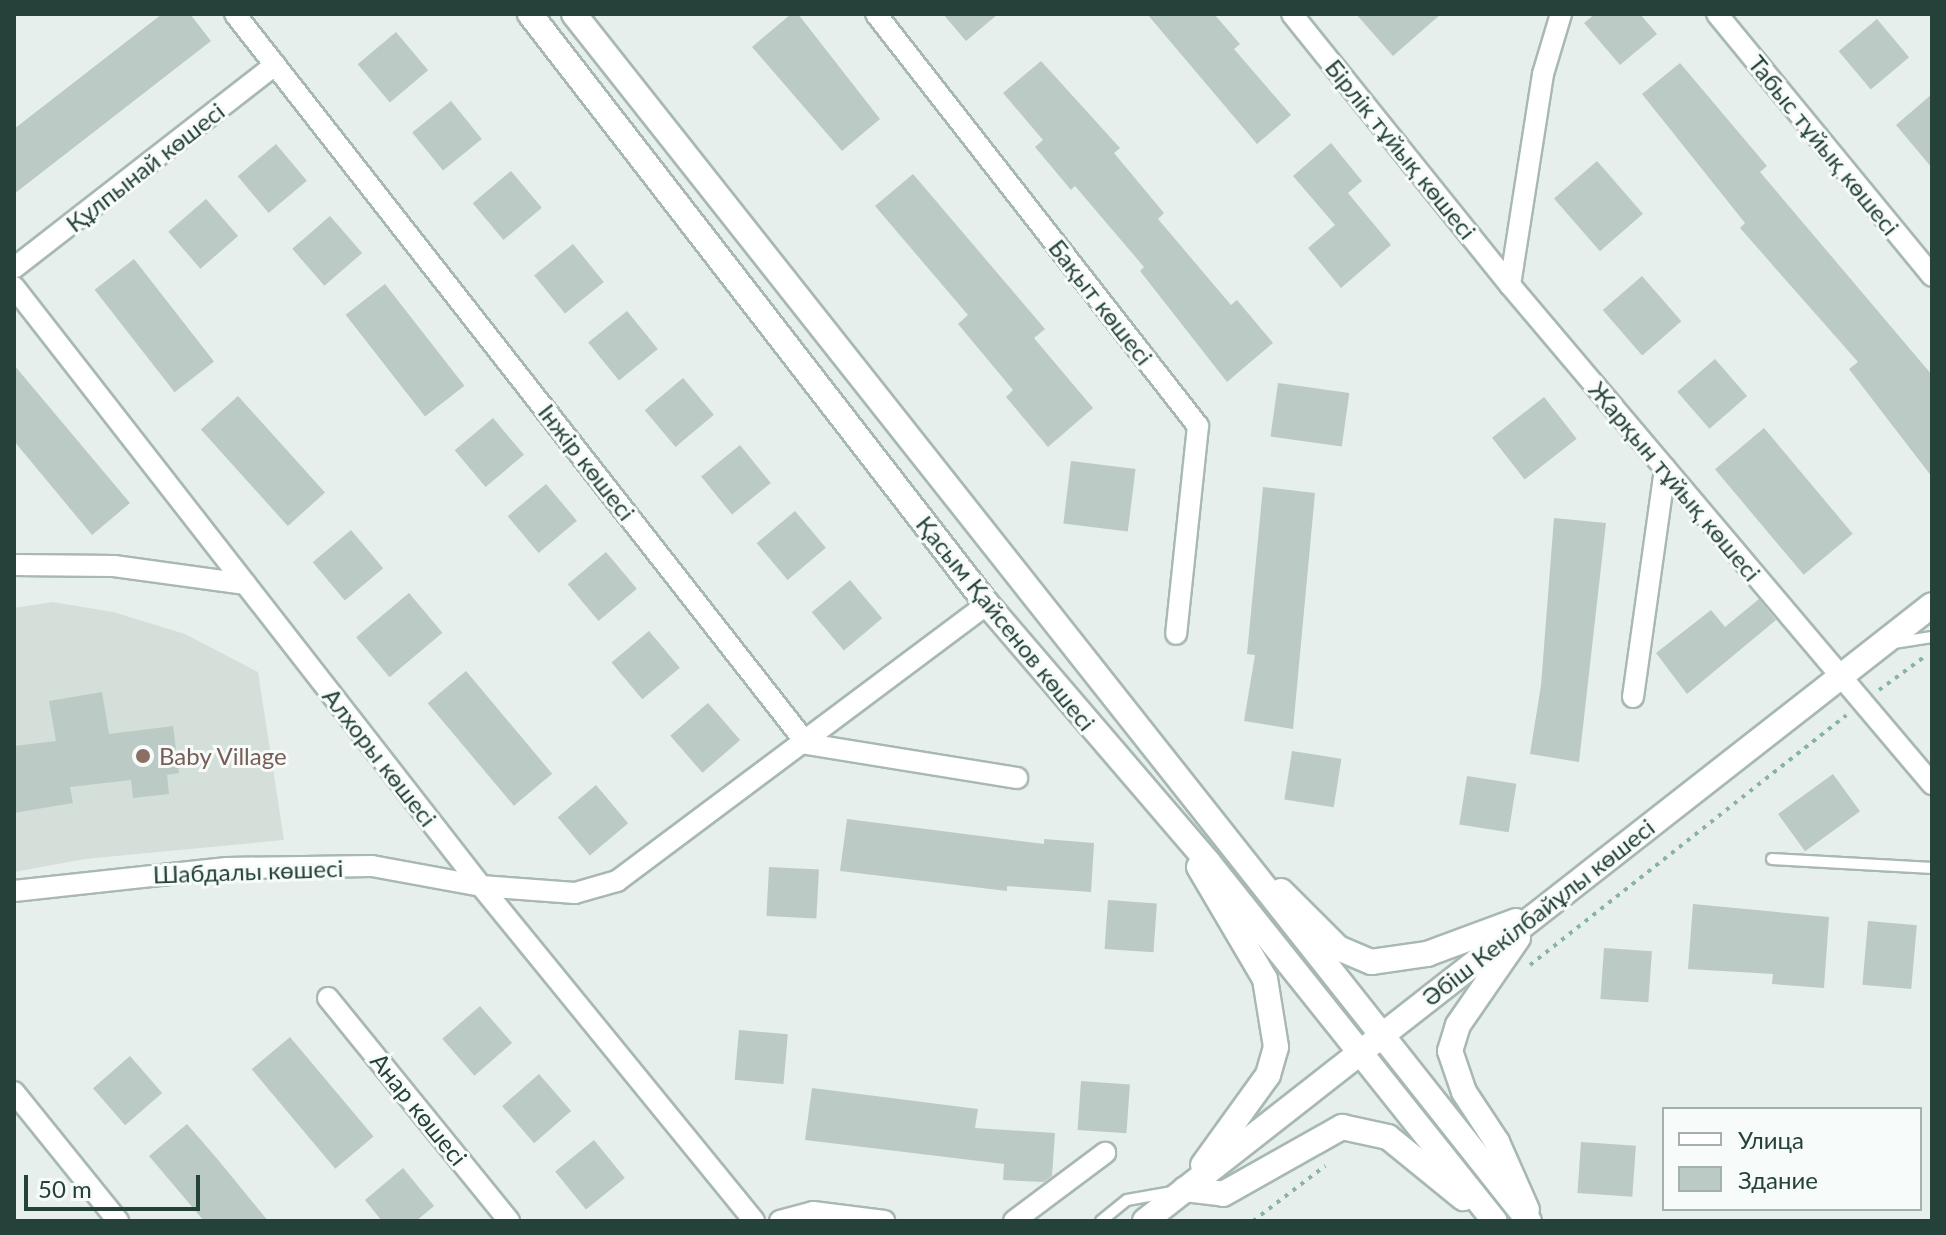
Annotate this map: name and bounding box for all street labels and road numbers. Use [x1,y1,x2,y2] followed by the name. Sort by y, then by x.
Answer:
[1743,49,1905,241] street label: Табыс тұйық көшесі
[1320,53,1482,245] street label: Бірлік тұйық көшесі
[60,96,230,238] street label: Құлпынай көшесі
[1043,234,1159,370] street label: Бақыт көшесі
[1583,375,1767,587] street label: Жарқын тұйық көшесі
[533,398,641,526] street label: Інжір көшесі
[911,510,1101,736] street label: Қасым Қайсенов көшесі
[317,682,443,832] street label: Алхоры көшесі
[1416,812,1660,1012] street label: Әбіш Кекілбайұлы көшесі
[152,853,344,889] street label: Шабдалы көшесі
[365,1047,473,1171] street label: Анар көшесі

